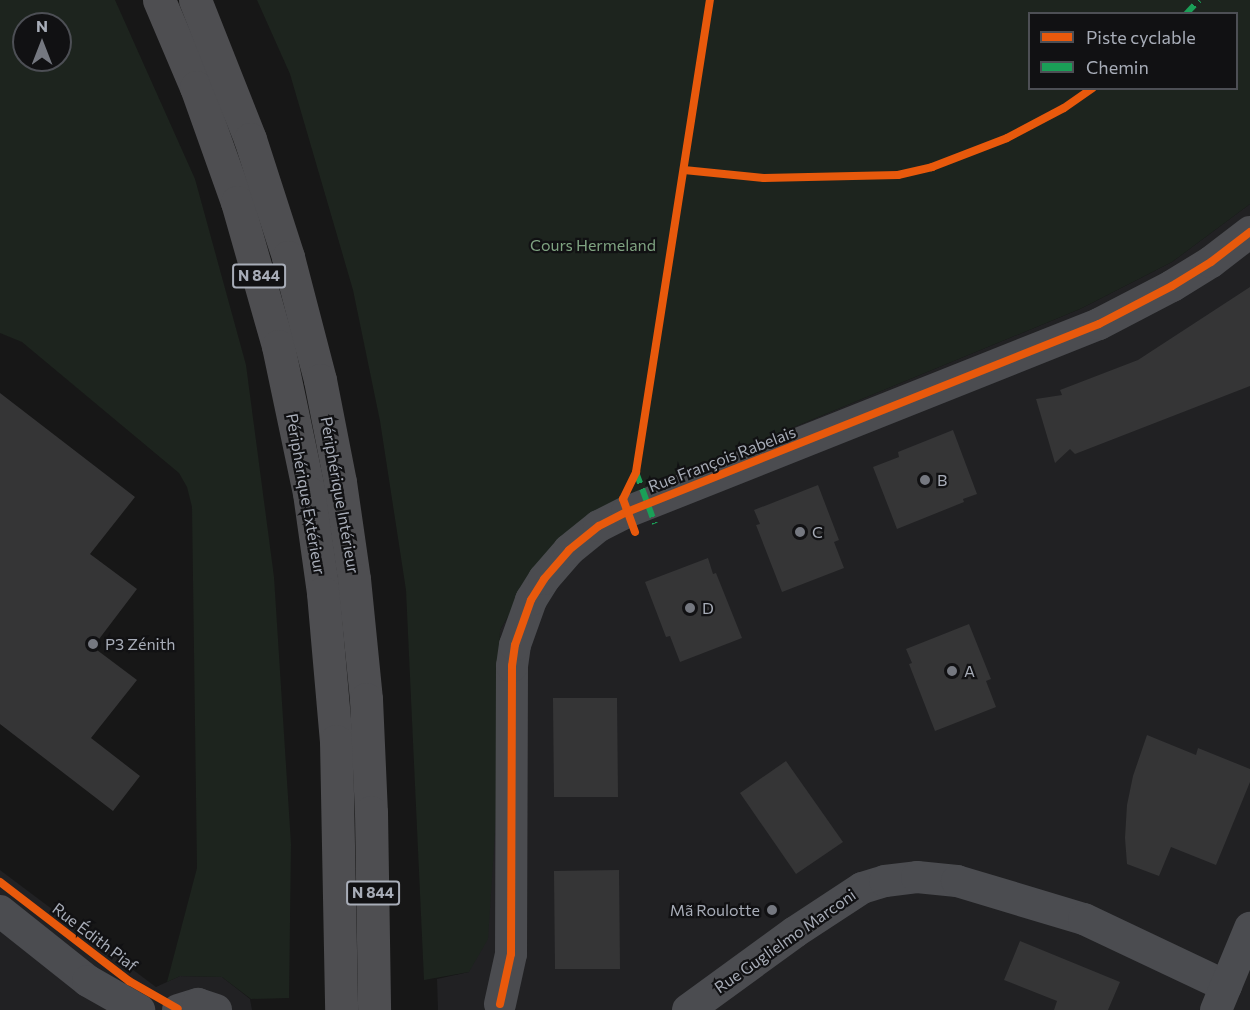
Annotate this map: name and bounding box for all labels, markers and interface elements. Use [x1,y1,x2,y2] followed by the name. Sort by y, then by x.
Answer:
[12,12,72,72] north arrow
[1028,12,1238,90] legend
[36,16,48,35] text: N
[1086,26,1196,48] text: Piste cyclable
[1086,56,1149,78] text: Chemin
[530,235,656,255] park label: Cours Hermeland
[232,264,286,288] road number: N 844
[282,412,330,576] street label: Périphérique Extérieur
[317,415,363,575] street label: Périphérique Intérieur
[646,422,798,496] street label: Rue François Rabelais
[937,470,947,490] place label: B
[918,473,932,487] marker: B
[812,522,823,542] place label: C
[793,525,807,539] marker: C
[702,598,714,618] place label: D
[683,601,697,615] marker: D
[105,634,175,654] place label: P3 Zénith
[86,637,100,651] marker: P3 Zénith
[964,661,975,681] place label: A
[945,664,959,678] marker: A
[346,881,400,905] road number: N 844
[711,885,859,997] street label: Rue Guglielmo Marconi
[49,899,141,975] street label: Rue Édith Piaf
[670,900,760,920] place label: Mã Roulotte
[765,903,779,917] marker: Mã Roulotte

